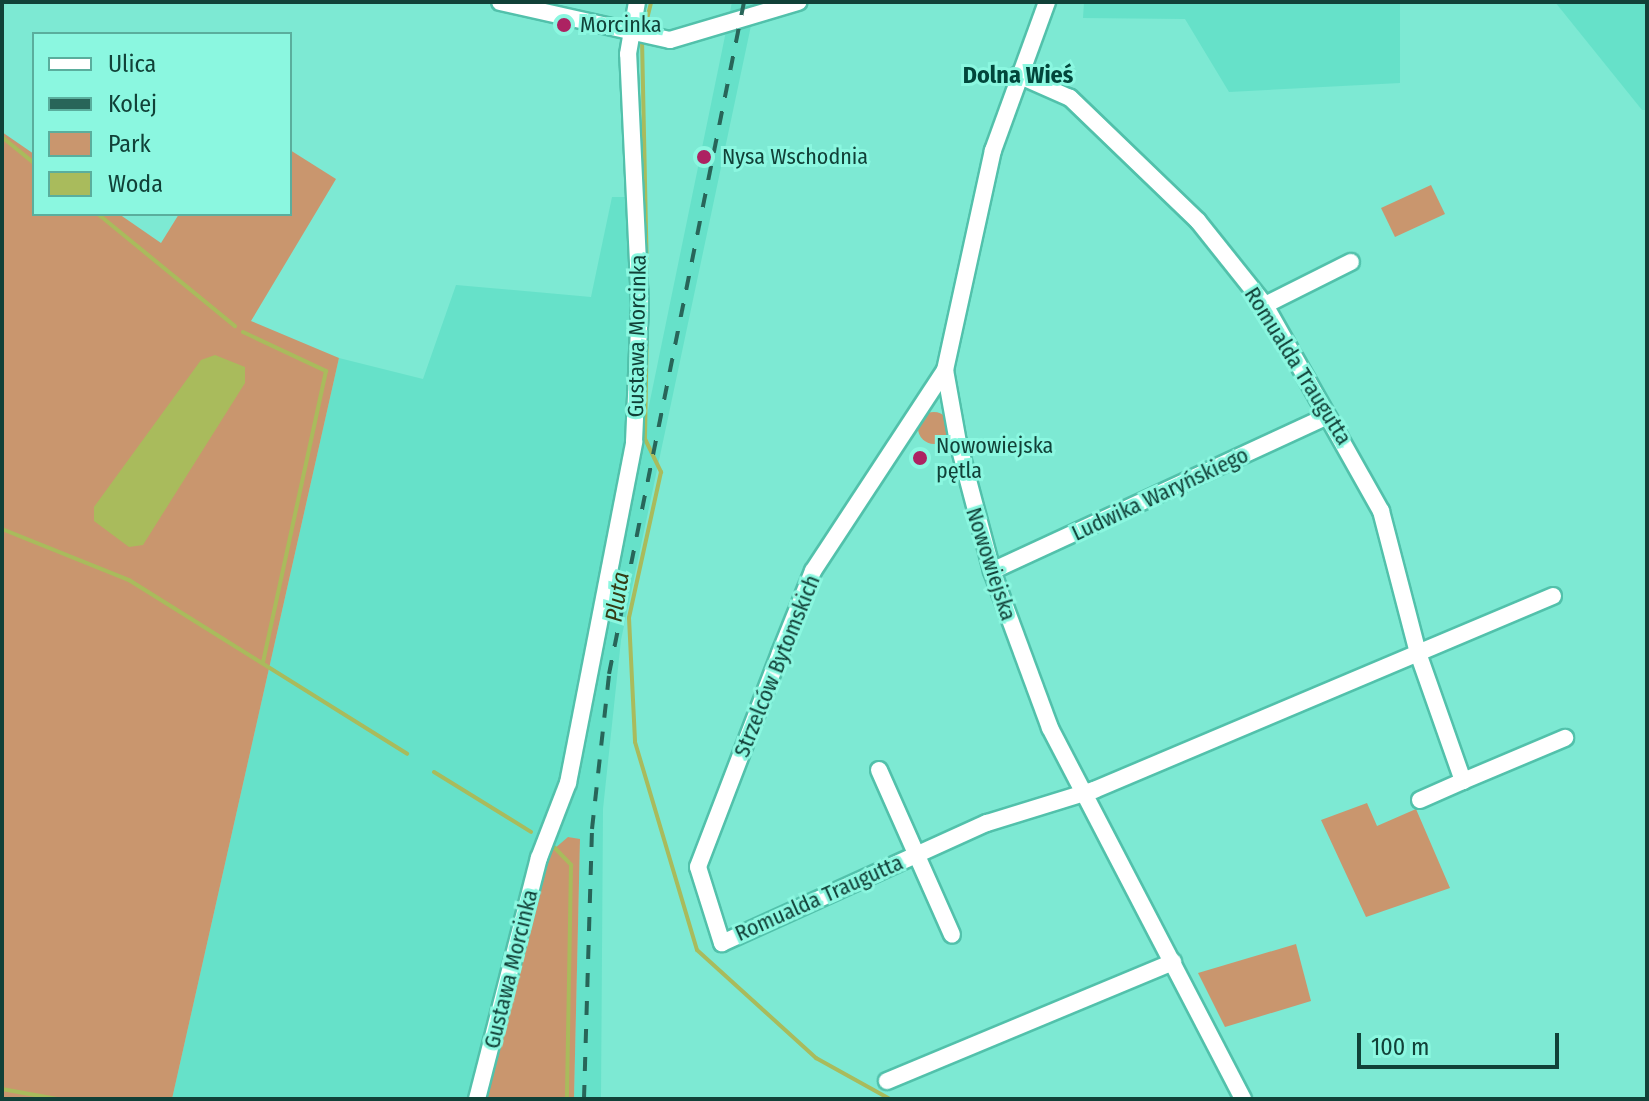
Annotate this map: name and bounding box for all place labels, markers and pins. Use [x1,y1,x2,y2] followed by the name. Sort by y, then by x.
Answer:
[580,12,662,38] place label: Morcinka
[555,16,573,34] marker: Morcinka
[722,144,868,170] place label: Nysa Wschodnia
[693,146,715,168] marker: Nysa Wschodnia
[936,432,1053,484] place label: Nowowiejska pętla
[911,449,929,467] marker: Nowowiejska pętla

